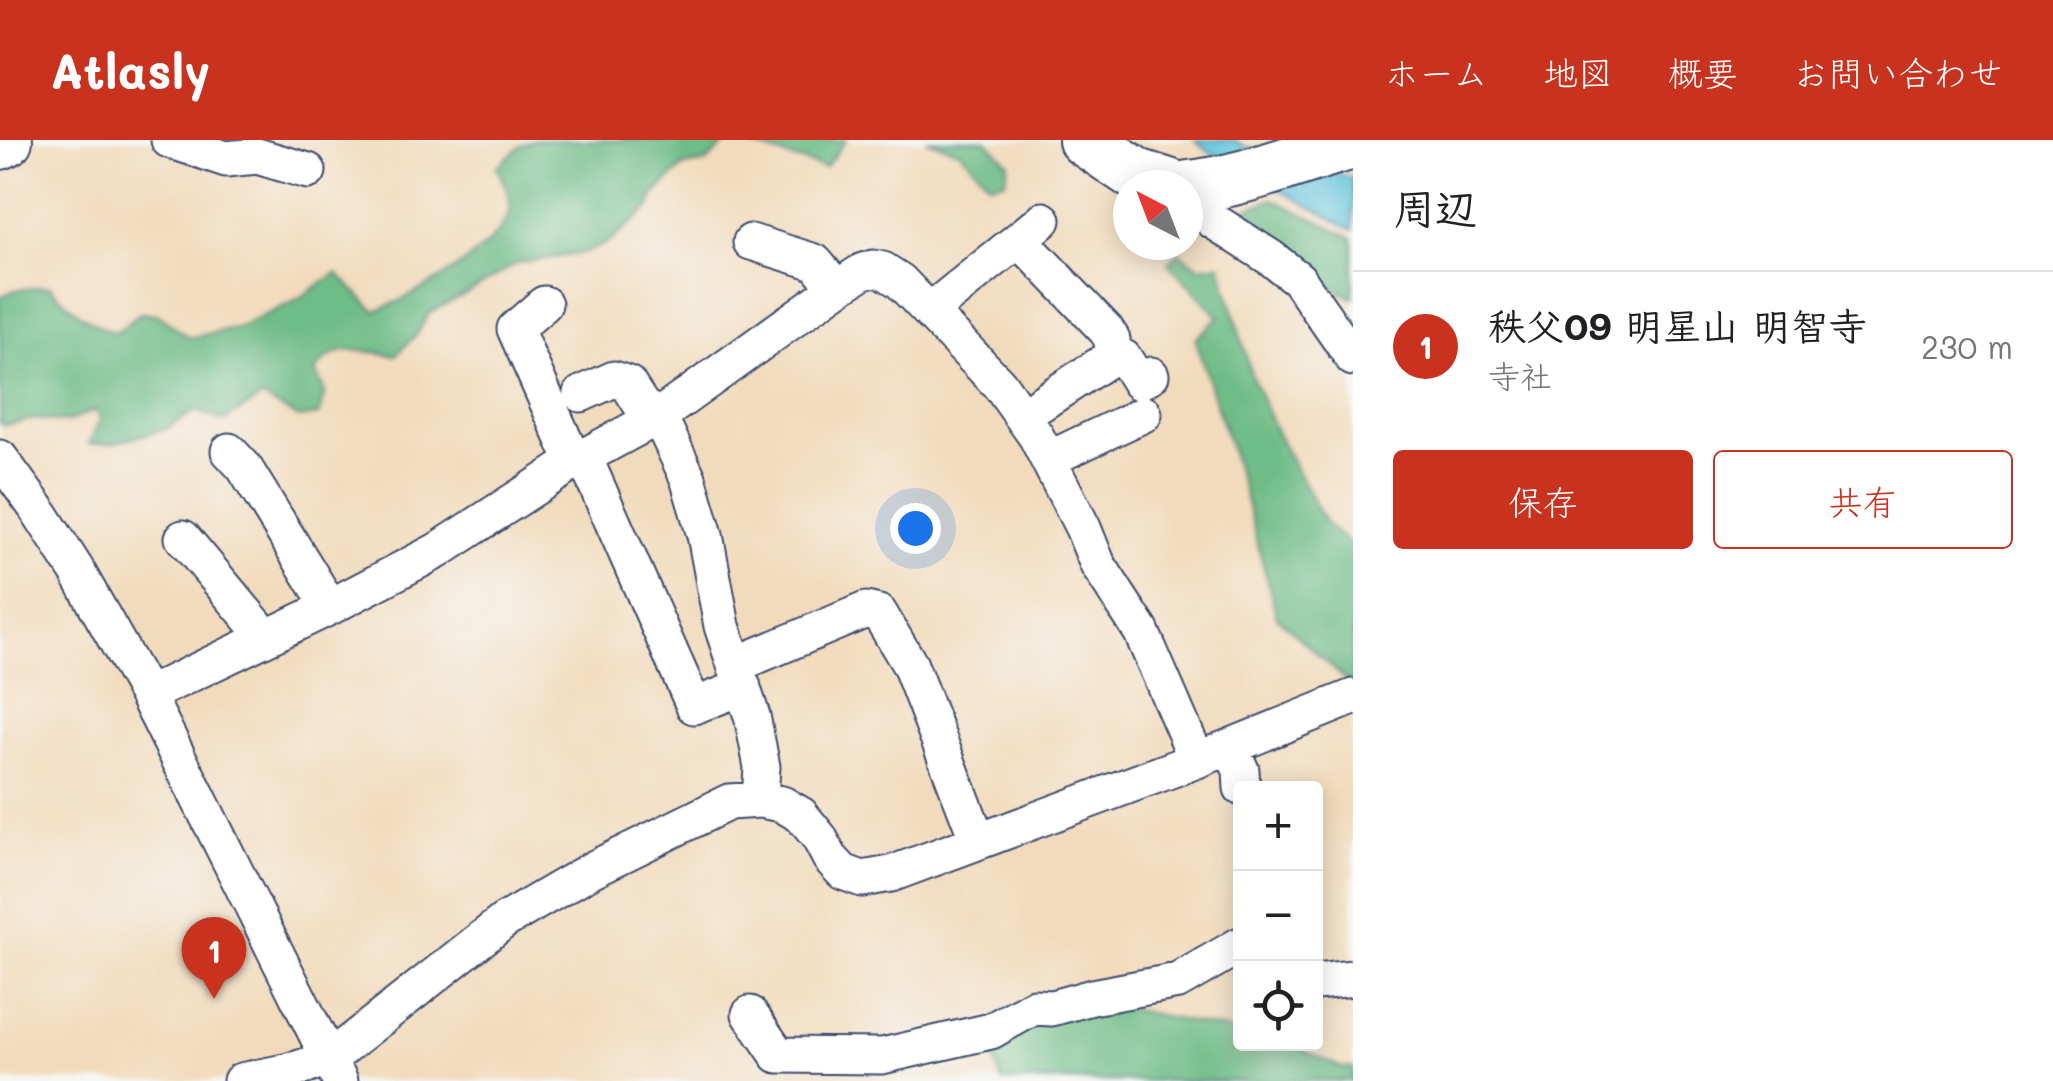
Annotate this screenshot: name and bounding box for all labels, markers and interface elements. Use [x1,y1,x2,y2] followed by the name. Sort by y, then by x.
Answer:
[50,39,210,101] text: Atlasly
[1384,49,1488,95] text: ホーム
[1543,49,1613,95] text: 地図
[1668,49,1738,95] text: 概要
[1793,49,2003,95] text: お問い合わせ
[1113,170,1203,260] north arrow
[1393,180,1477,235] text: 周辺
[1488,300,1867,350] text: 秩父09 明星山 明智寺
[1418,325,1433,367] text: 1
[1921,325,2013,367] text: 230 m
[1488,354,1552,396] text: 寺社
[1393,450,1693,549] button: 保存
[1713,450,2013,549] button: 共有
[890,503,941,554] your location
[1233,781,1323,1051] map controls
[1233,781,1323,871] button: +
[1233,871,1323,961] button: −
[182,916,246,999] pin: 1
[1233,961,1323,1051] button: locate

